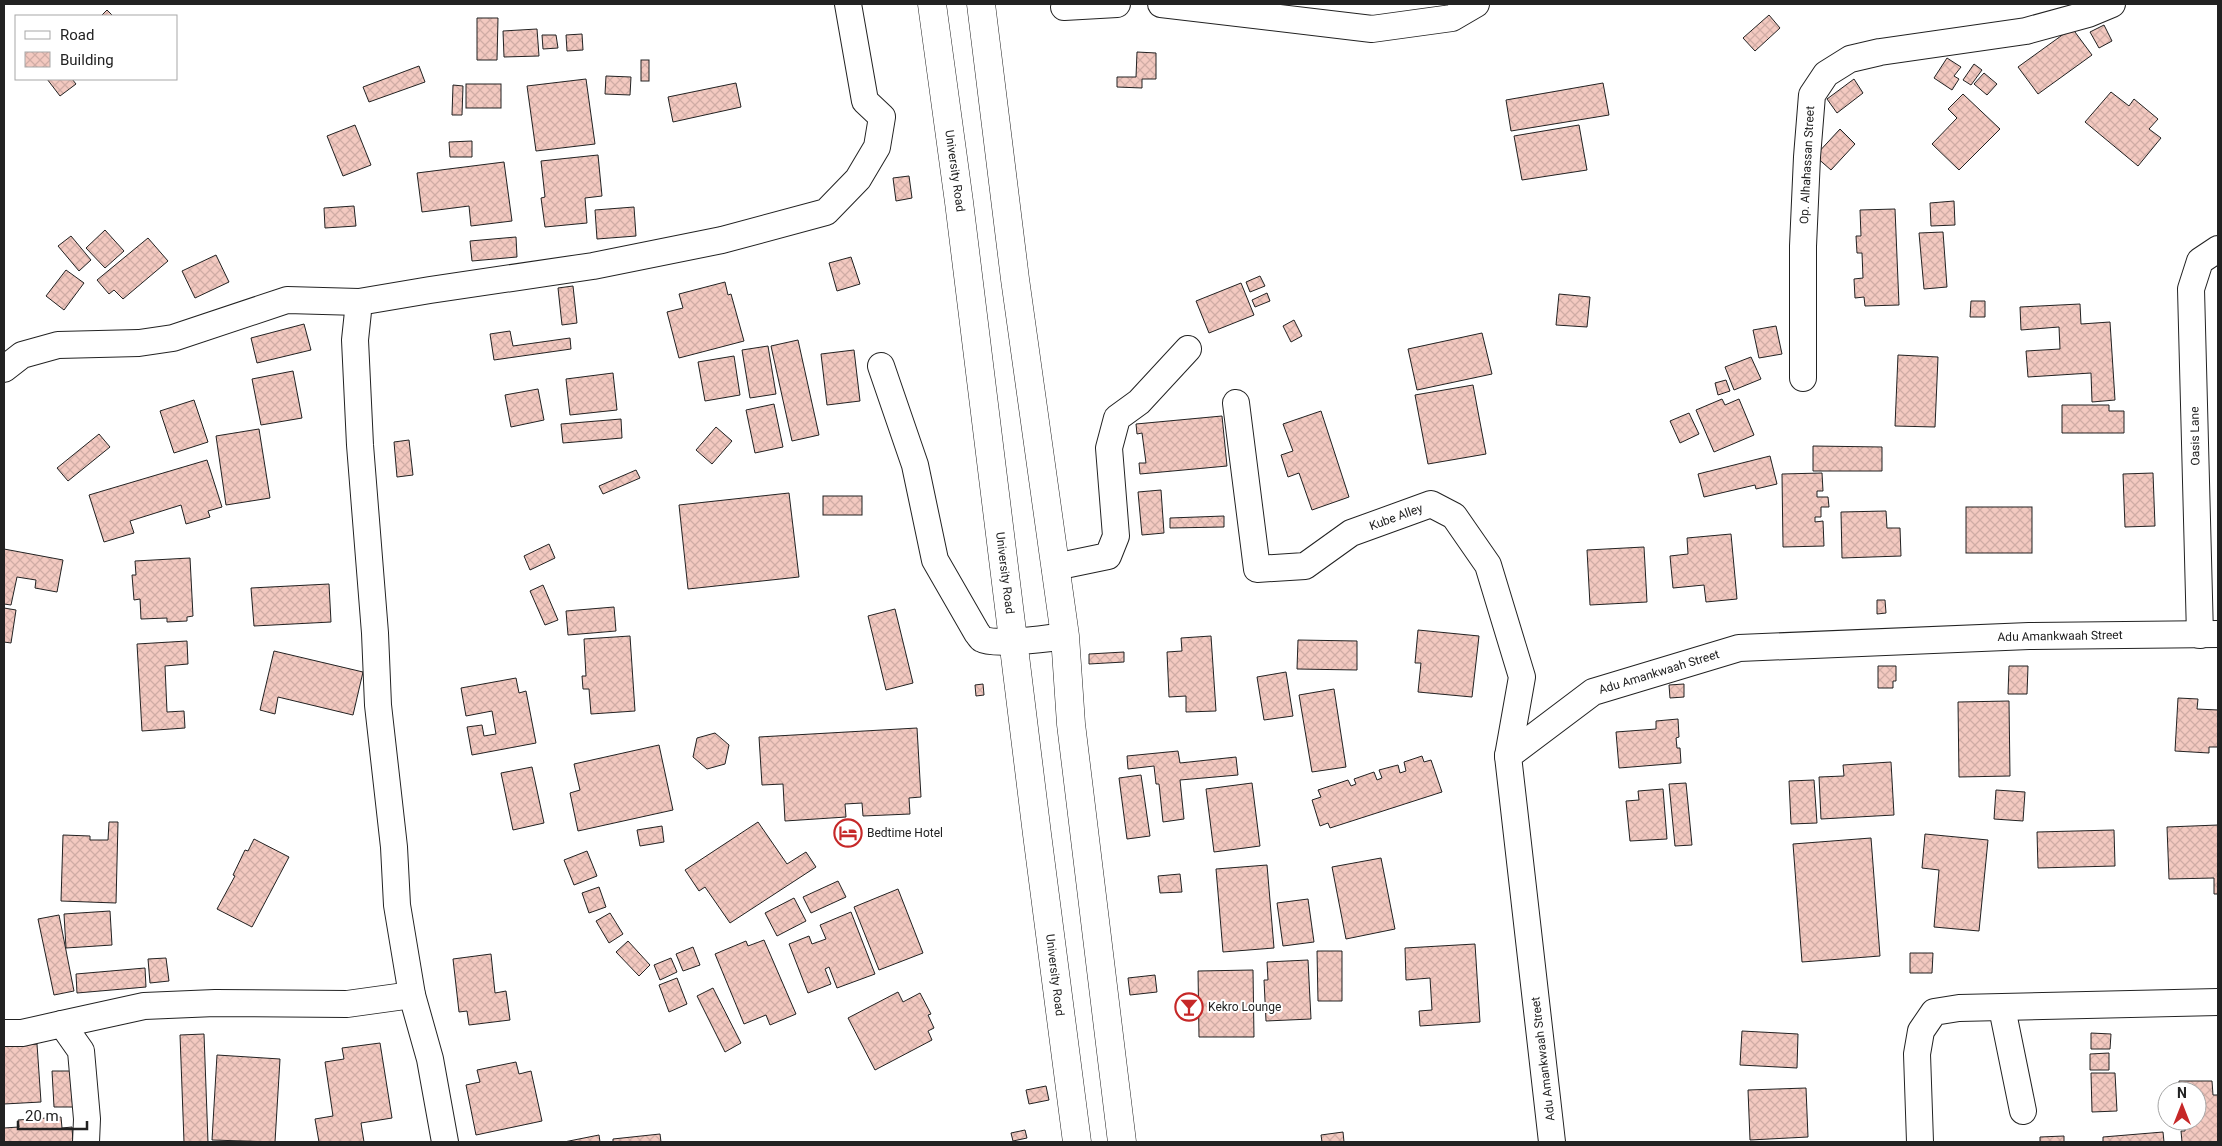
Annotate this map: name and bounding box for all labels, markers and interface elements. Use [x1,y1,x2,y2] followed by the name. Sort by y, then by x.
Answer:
[15,15,178,80] legend
[60,26,94,44] text: Road
[60,51,114,69] text: Building
[1797,105,1817,224] street label: Op. Alhahassan Street
[942,129,968,213] street label: University Road
[2187,406,2203,466] street label: Oasis Lane
[1367,501,1425,533] street label: Kube Alley
[993,531,1017,615] street label: University Road
[1997,628,2123,644] street label: Adu Amankwaah Street
[1597,647,1721,697] street label: Adu Amankwaah Street
[833,818,863,848] hotel icon: Bedtime Hotel
[867,826,943,840] place label: Bedtime Hotel
[1043,933,1067,1017] street label: University Road
[1174,992,1204,1022] bar icon: Kekro Lounge
[1528,996,1558,1122] street label: Adu Amankwaah Street
[1208,1000,1281,1014] place label: Kekro Lounge
[2157,1081,2207,1131] north arrow
[2177,1085,2187,1101] text: N
[18,1098,86,1130] scale bar
[25,1107,59,1125] text: 20 m

